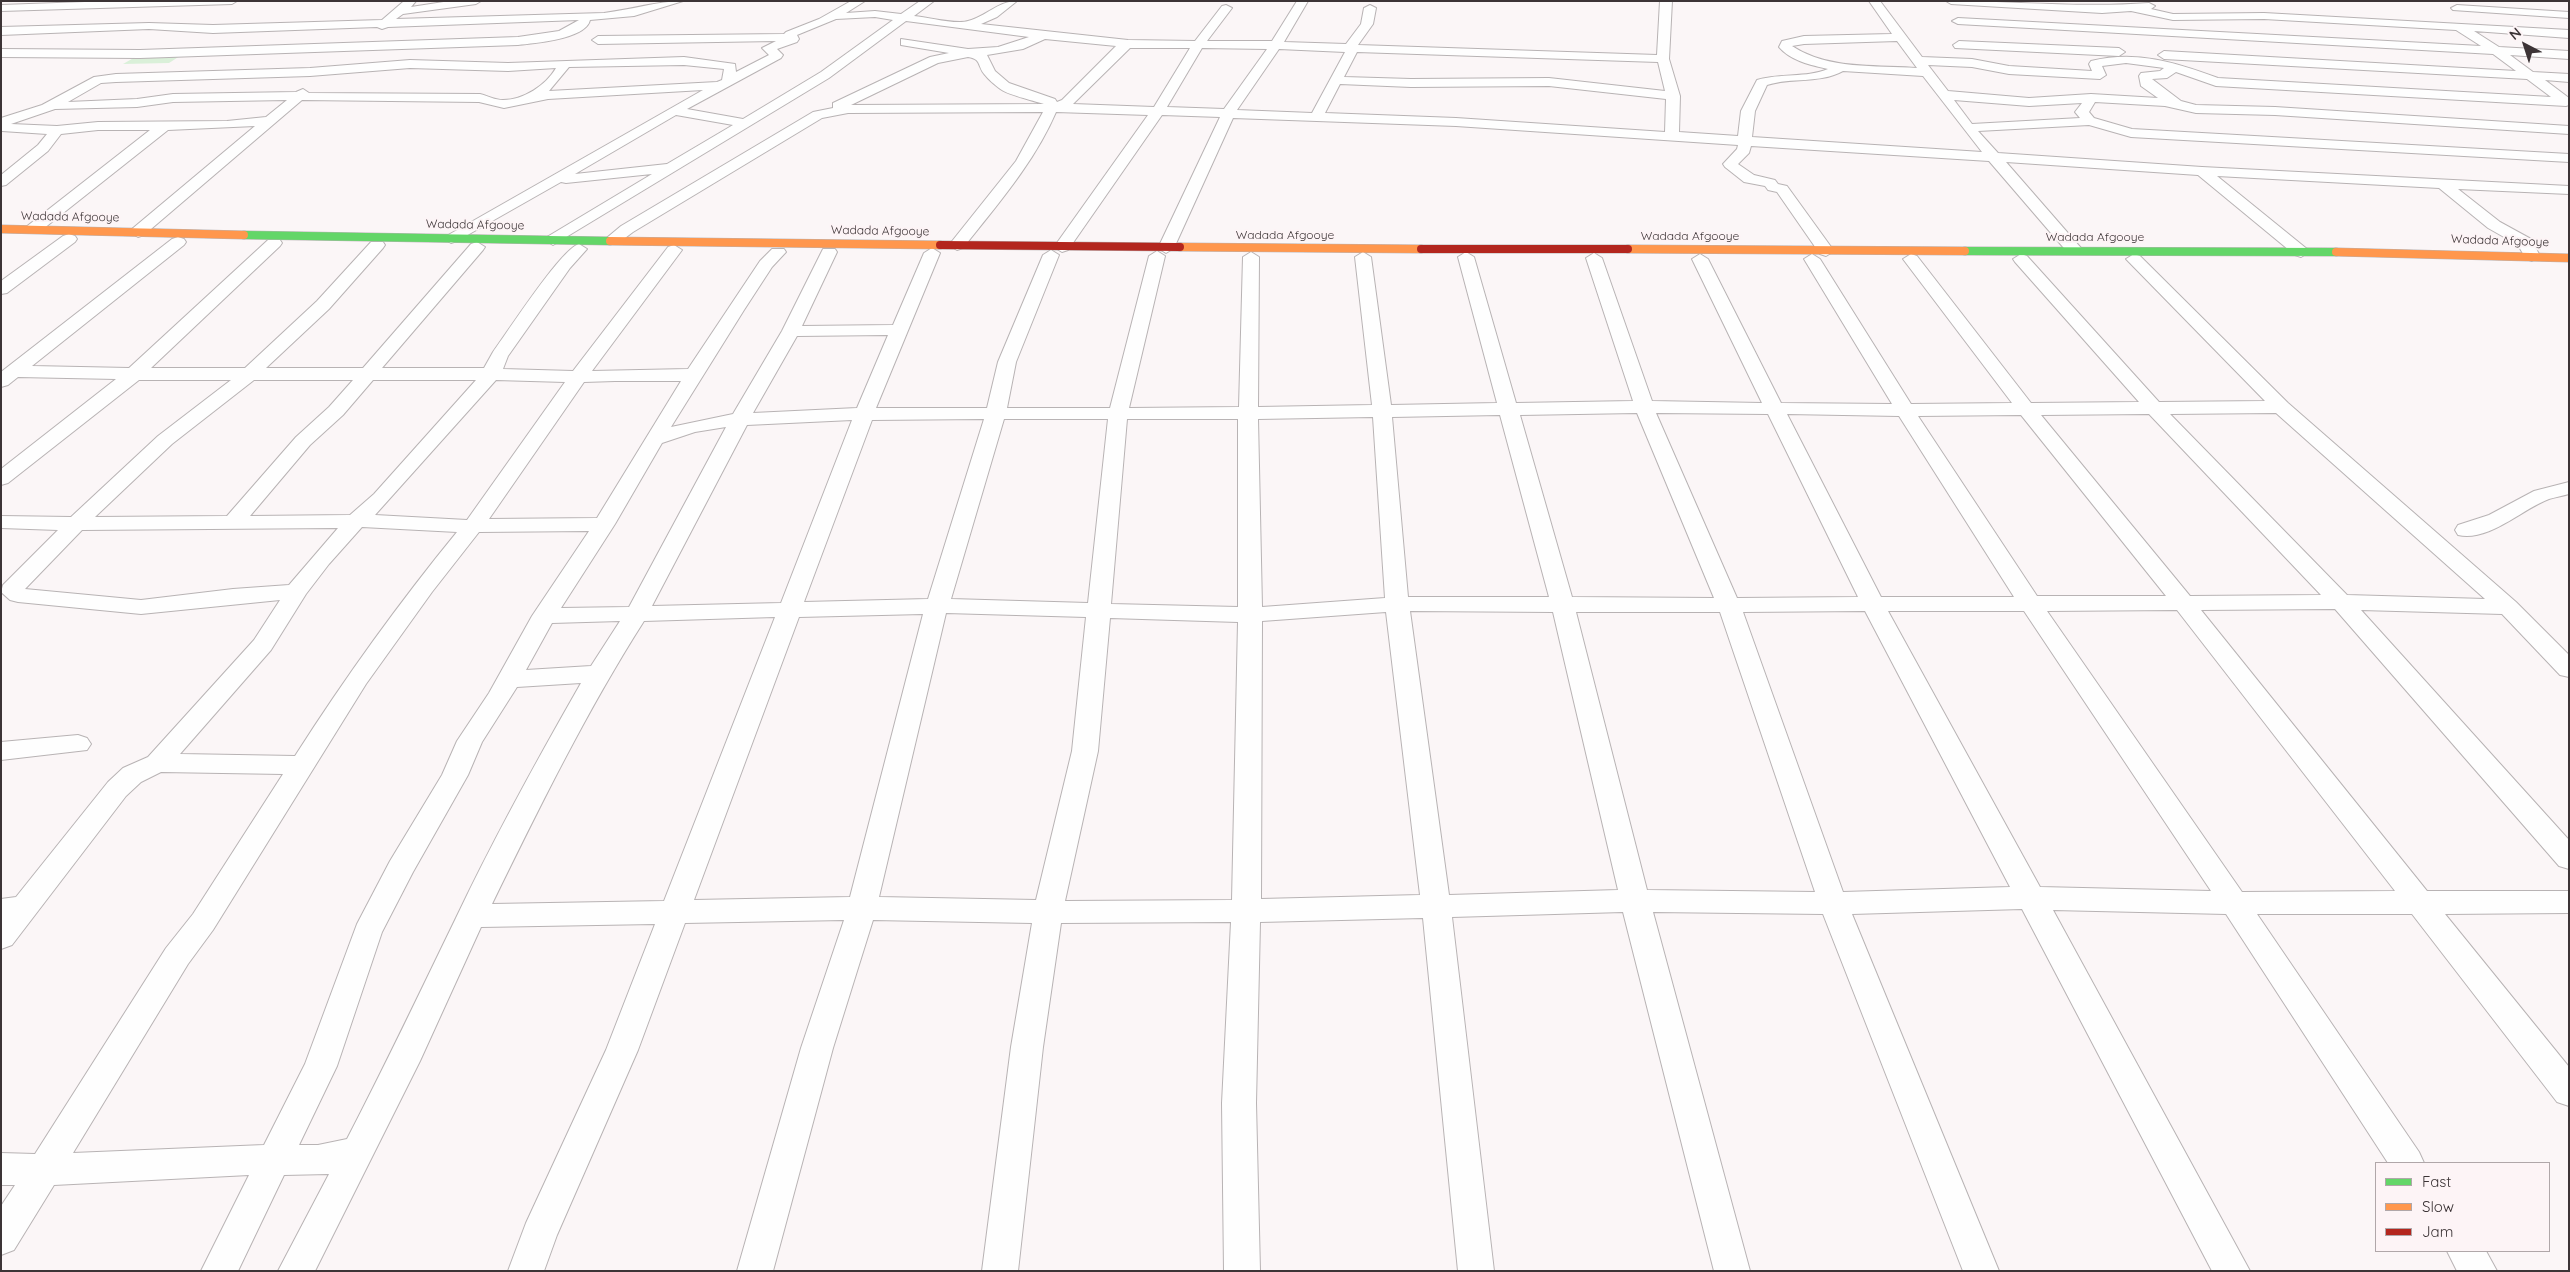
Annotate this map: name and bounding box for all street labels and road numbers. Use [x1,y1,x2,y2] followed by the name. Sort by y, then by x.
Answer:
[21,209,119,225] street label: Wadada Afgooye
[426,217,524,233] street label: Wadada Afgooye
[831,223,929,239] street label: Wadada Afgooye
[1236,228,1334,242] street label: Wadada Afgooye
[1641,229,1739,243] street label: Wadada Afgooye
[2046,230,2144,244] street label: Wadada Afgooye
[2451,232,2549,250] street label: Wadada Afgooye

